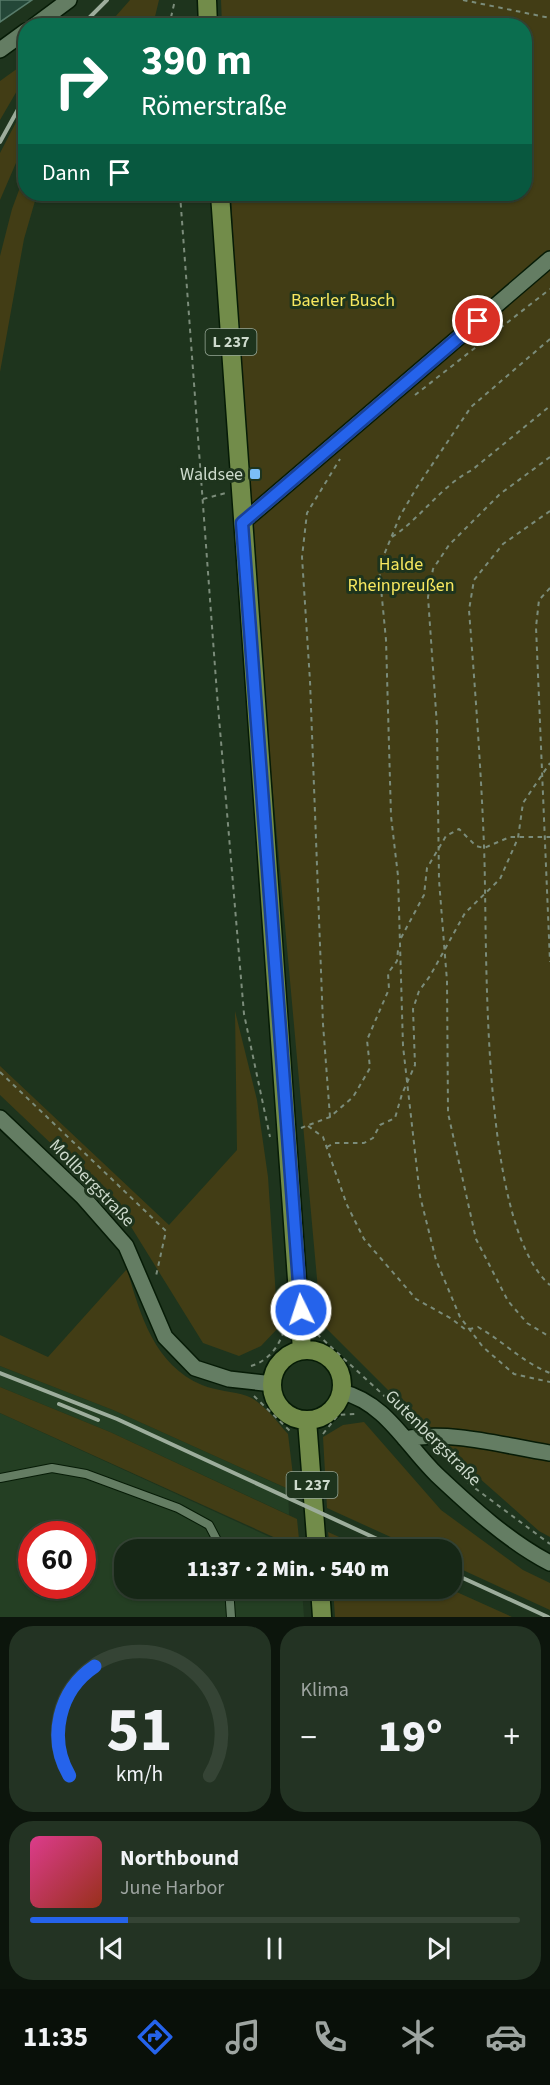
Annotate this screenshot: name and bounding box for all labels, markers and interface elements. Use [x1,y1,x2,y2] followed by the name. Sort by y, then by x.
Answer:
[141,31,252,91] text: 390 m
[42,42,120,120] icon: right
[141,87,287,126] text: Römerstraße
[103,156,136,189] icon: arrive
[42,157,91,189] text: Dann
[291,288,395,313] park label: Baerler Busch
[452,295,503,346] pin
[461,304,494,337] icon: arrive
[206,329,256,355] road number: L 237
[180,462,243,487] place label: Waldsee
[248,467,262,481] marker: Waldsee
[347,552,455,598] park label: Halde Rheinpreußen
[44,1133,140,1233] street label: Mollbergstraße
[269,1278,333,1342] position arrow
[379,1384,487,1492] street label: Gutenbergstraße
[286,1472,338,1498] road number: L 237
[18,1521,96,1599] speed limit sign: 60
[187,1553,389,1585] text: 11:37 · 2 Min. · 540 m
[301,1676,349,1704] text: Klima
[107,1686,173,1775] text: 51
[378,1705,443,1769] text: 19°
[301,1714,317,1761] text: −
[504,1714,520,1761] text: +
[116,1759,164,1790] text: km/h
[120,1842,239,1874] text: Northbound
[120,1874,224,1902] text: June Harbor
[95,1932,128,1965] icon: previous
[258,1932,291,1965] icon: pause
[422,1932,455,1965] icon: next
[134,2016,176,2058] icon: directions
[222,2016,264,2058] icon: music
[309,2016,351,2058] icon: phone
[397,2016,439,2058] icon: climate
[485,2016,527,2058] icon: car
[23,2018,88,2057] text: 11:35

